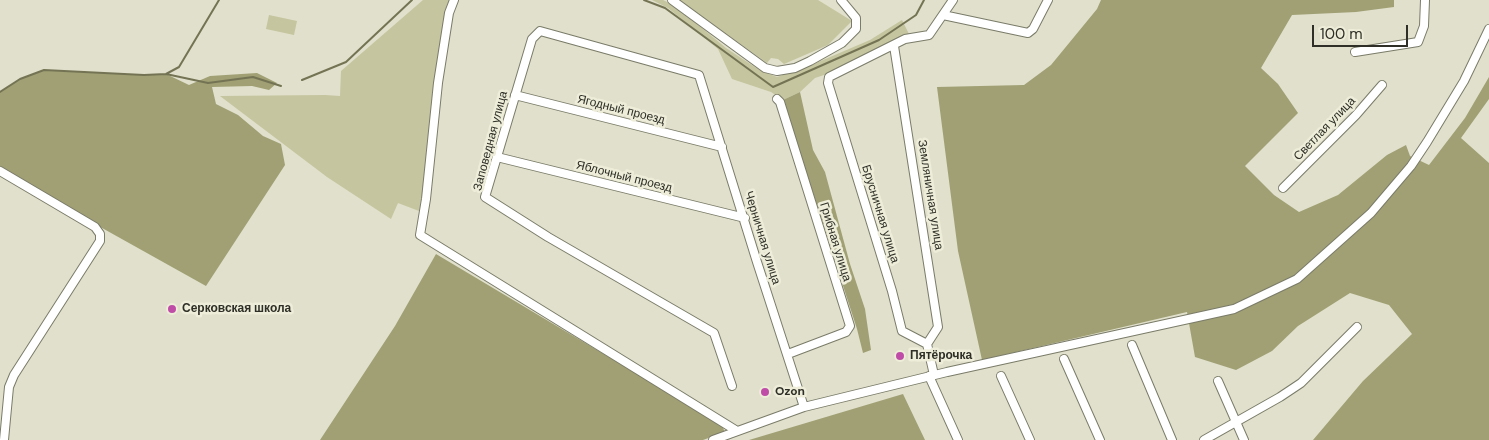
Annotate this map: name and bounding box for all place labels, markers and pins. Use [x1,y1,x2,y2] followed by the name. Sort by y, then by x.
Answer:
[182,302,291,316] place label: Серковская школа
[166,303,178,315] marker: Серковская школа
[910,349,972,363] place label: Пятёрочка
[894,350,906,362] marker: Пятёрочка
[775,385,805,399] place label: Ozon
[759,386,771,398] marker: Ozon

